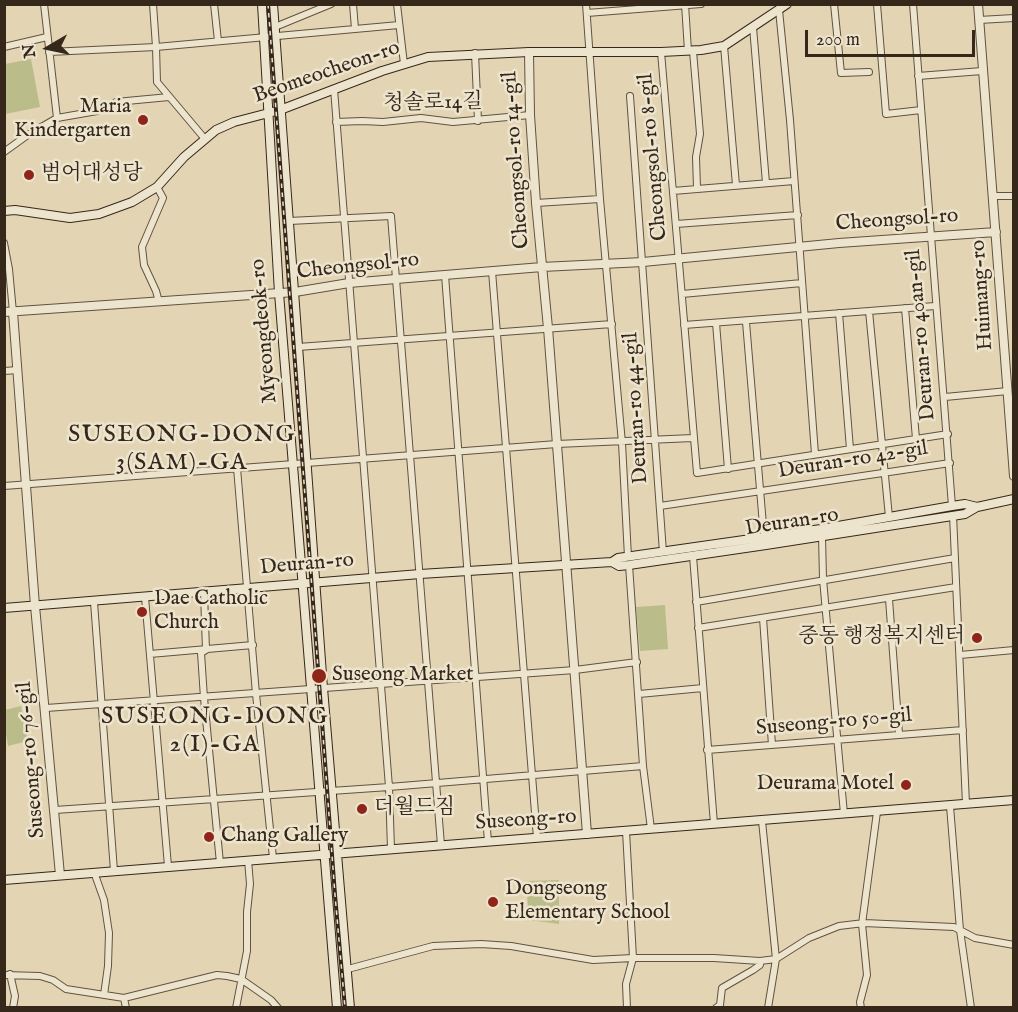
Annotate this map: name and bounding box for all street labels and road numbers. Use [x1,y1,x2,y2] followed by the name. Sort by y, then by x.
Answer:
[251,36,403,110] street label: Beomeocheon-ro
[498,70,536,250] street label: Cheongsol-ro 14-gil
[634,72,674,242] street label: Cheongsol-ro 8-gil
[383,91,483,117] street label: 청솔로14길
[835,204,959,238] street label: Cheongsol-ro
[967,239,999,351] street label: Huimang-ro
[296,248,420,286] street label: Cheongsol-ro
[902,248,942,422] street label: Deuran-ro 40an-gil
[246,258,284,404] street label: Myeongdeok-ro
[619,331,655,485] street label: Deuran-ro 44-gil
[776,437,930,485] street label: Deuran-ro 42-gil
[744,503,840,543] street label: Deuran-ro
[259,548,355,582] street label: Deuran-ro
[13,681,51,839] street label: Suseong-ro 76-gil
[755,704,913,742] street label: Suseong-ro 50-gil
[475,805,577,837] street label: Suseong-ro

